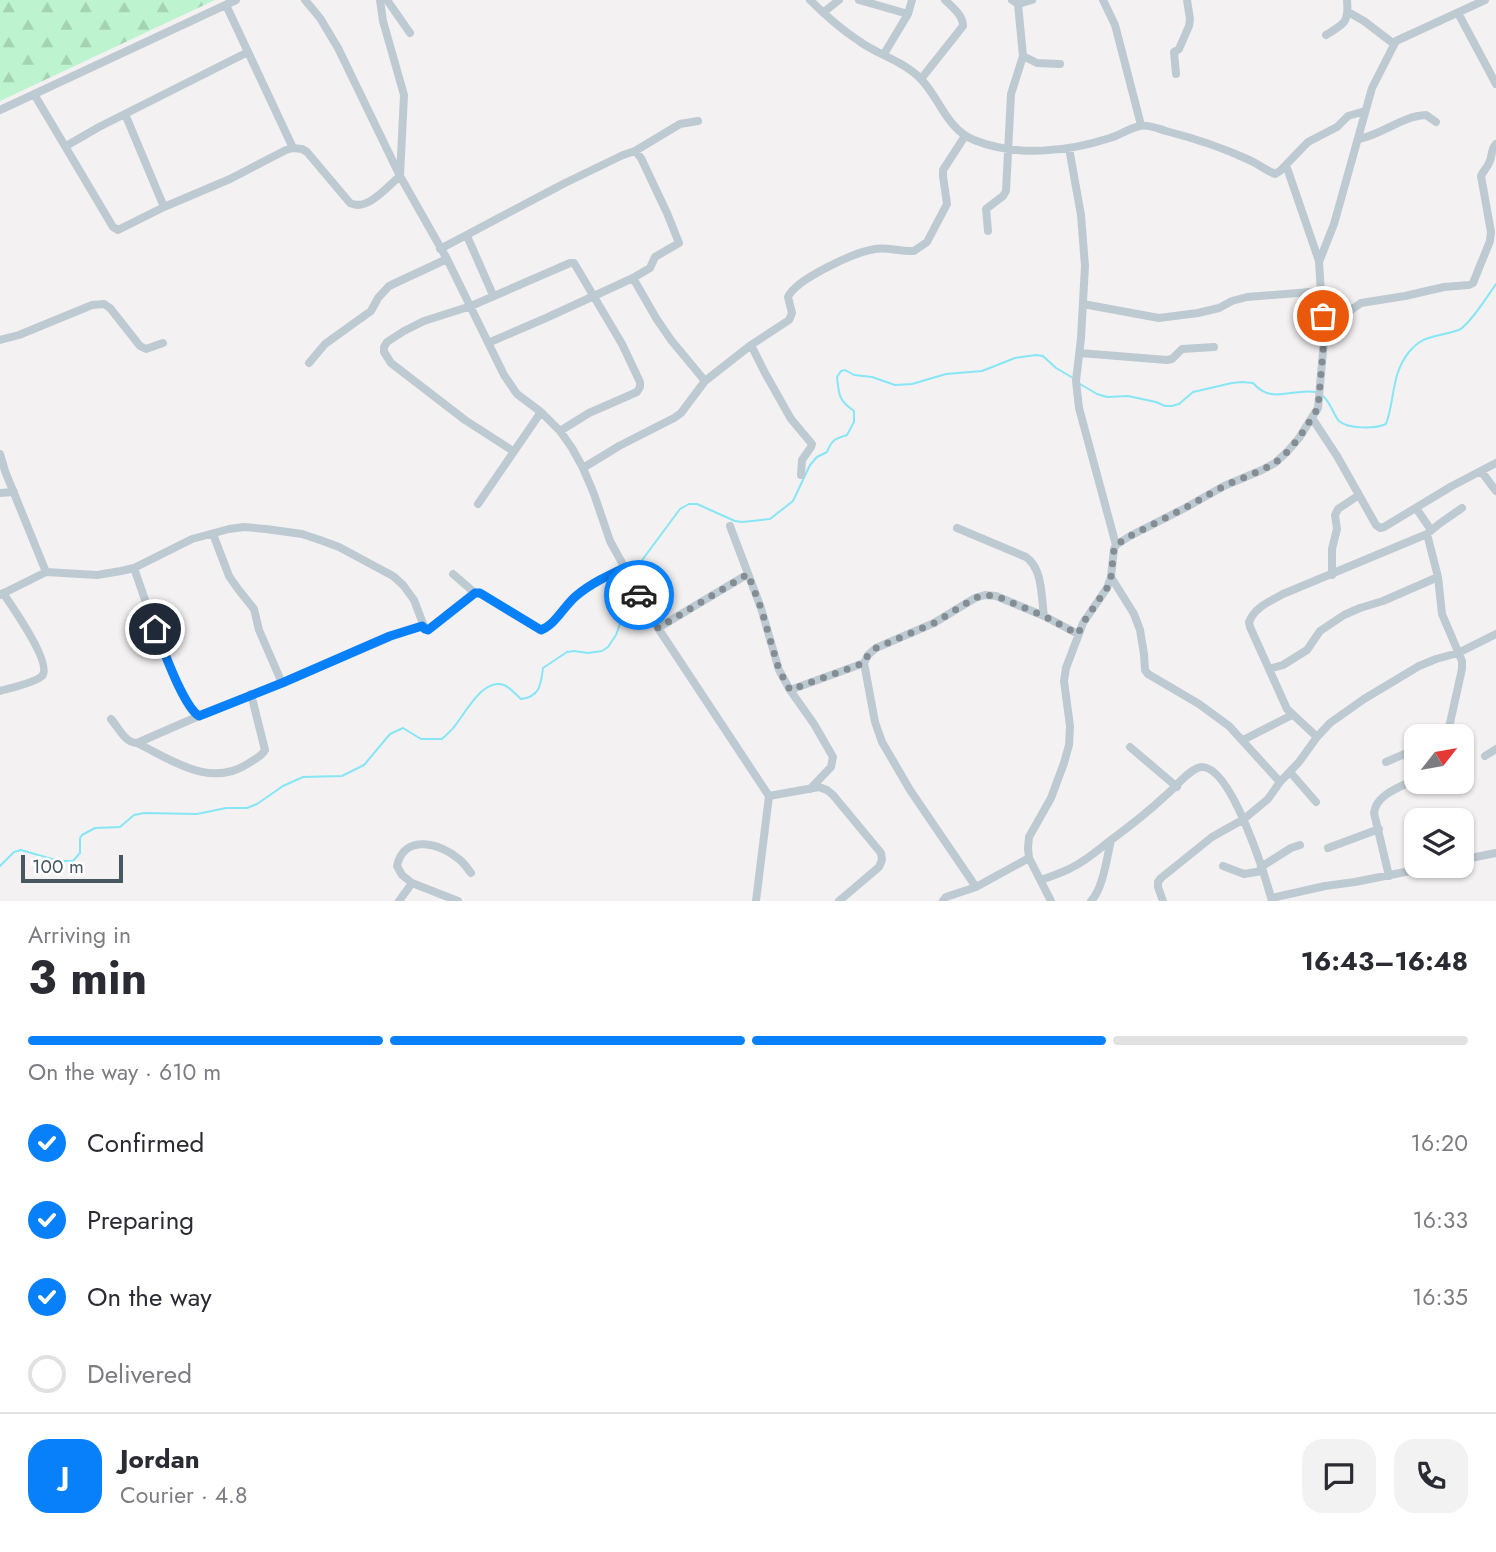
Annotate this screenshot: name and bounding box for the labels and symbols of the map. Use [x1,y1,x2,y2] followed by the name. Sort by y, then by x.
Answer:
[1293,286,1353,346] pin
[604,560,674,630] courier
[125,599,185,659] pin
[1404,724,1474,794] north arrow
[21,852,122,884] scale bar

